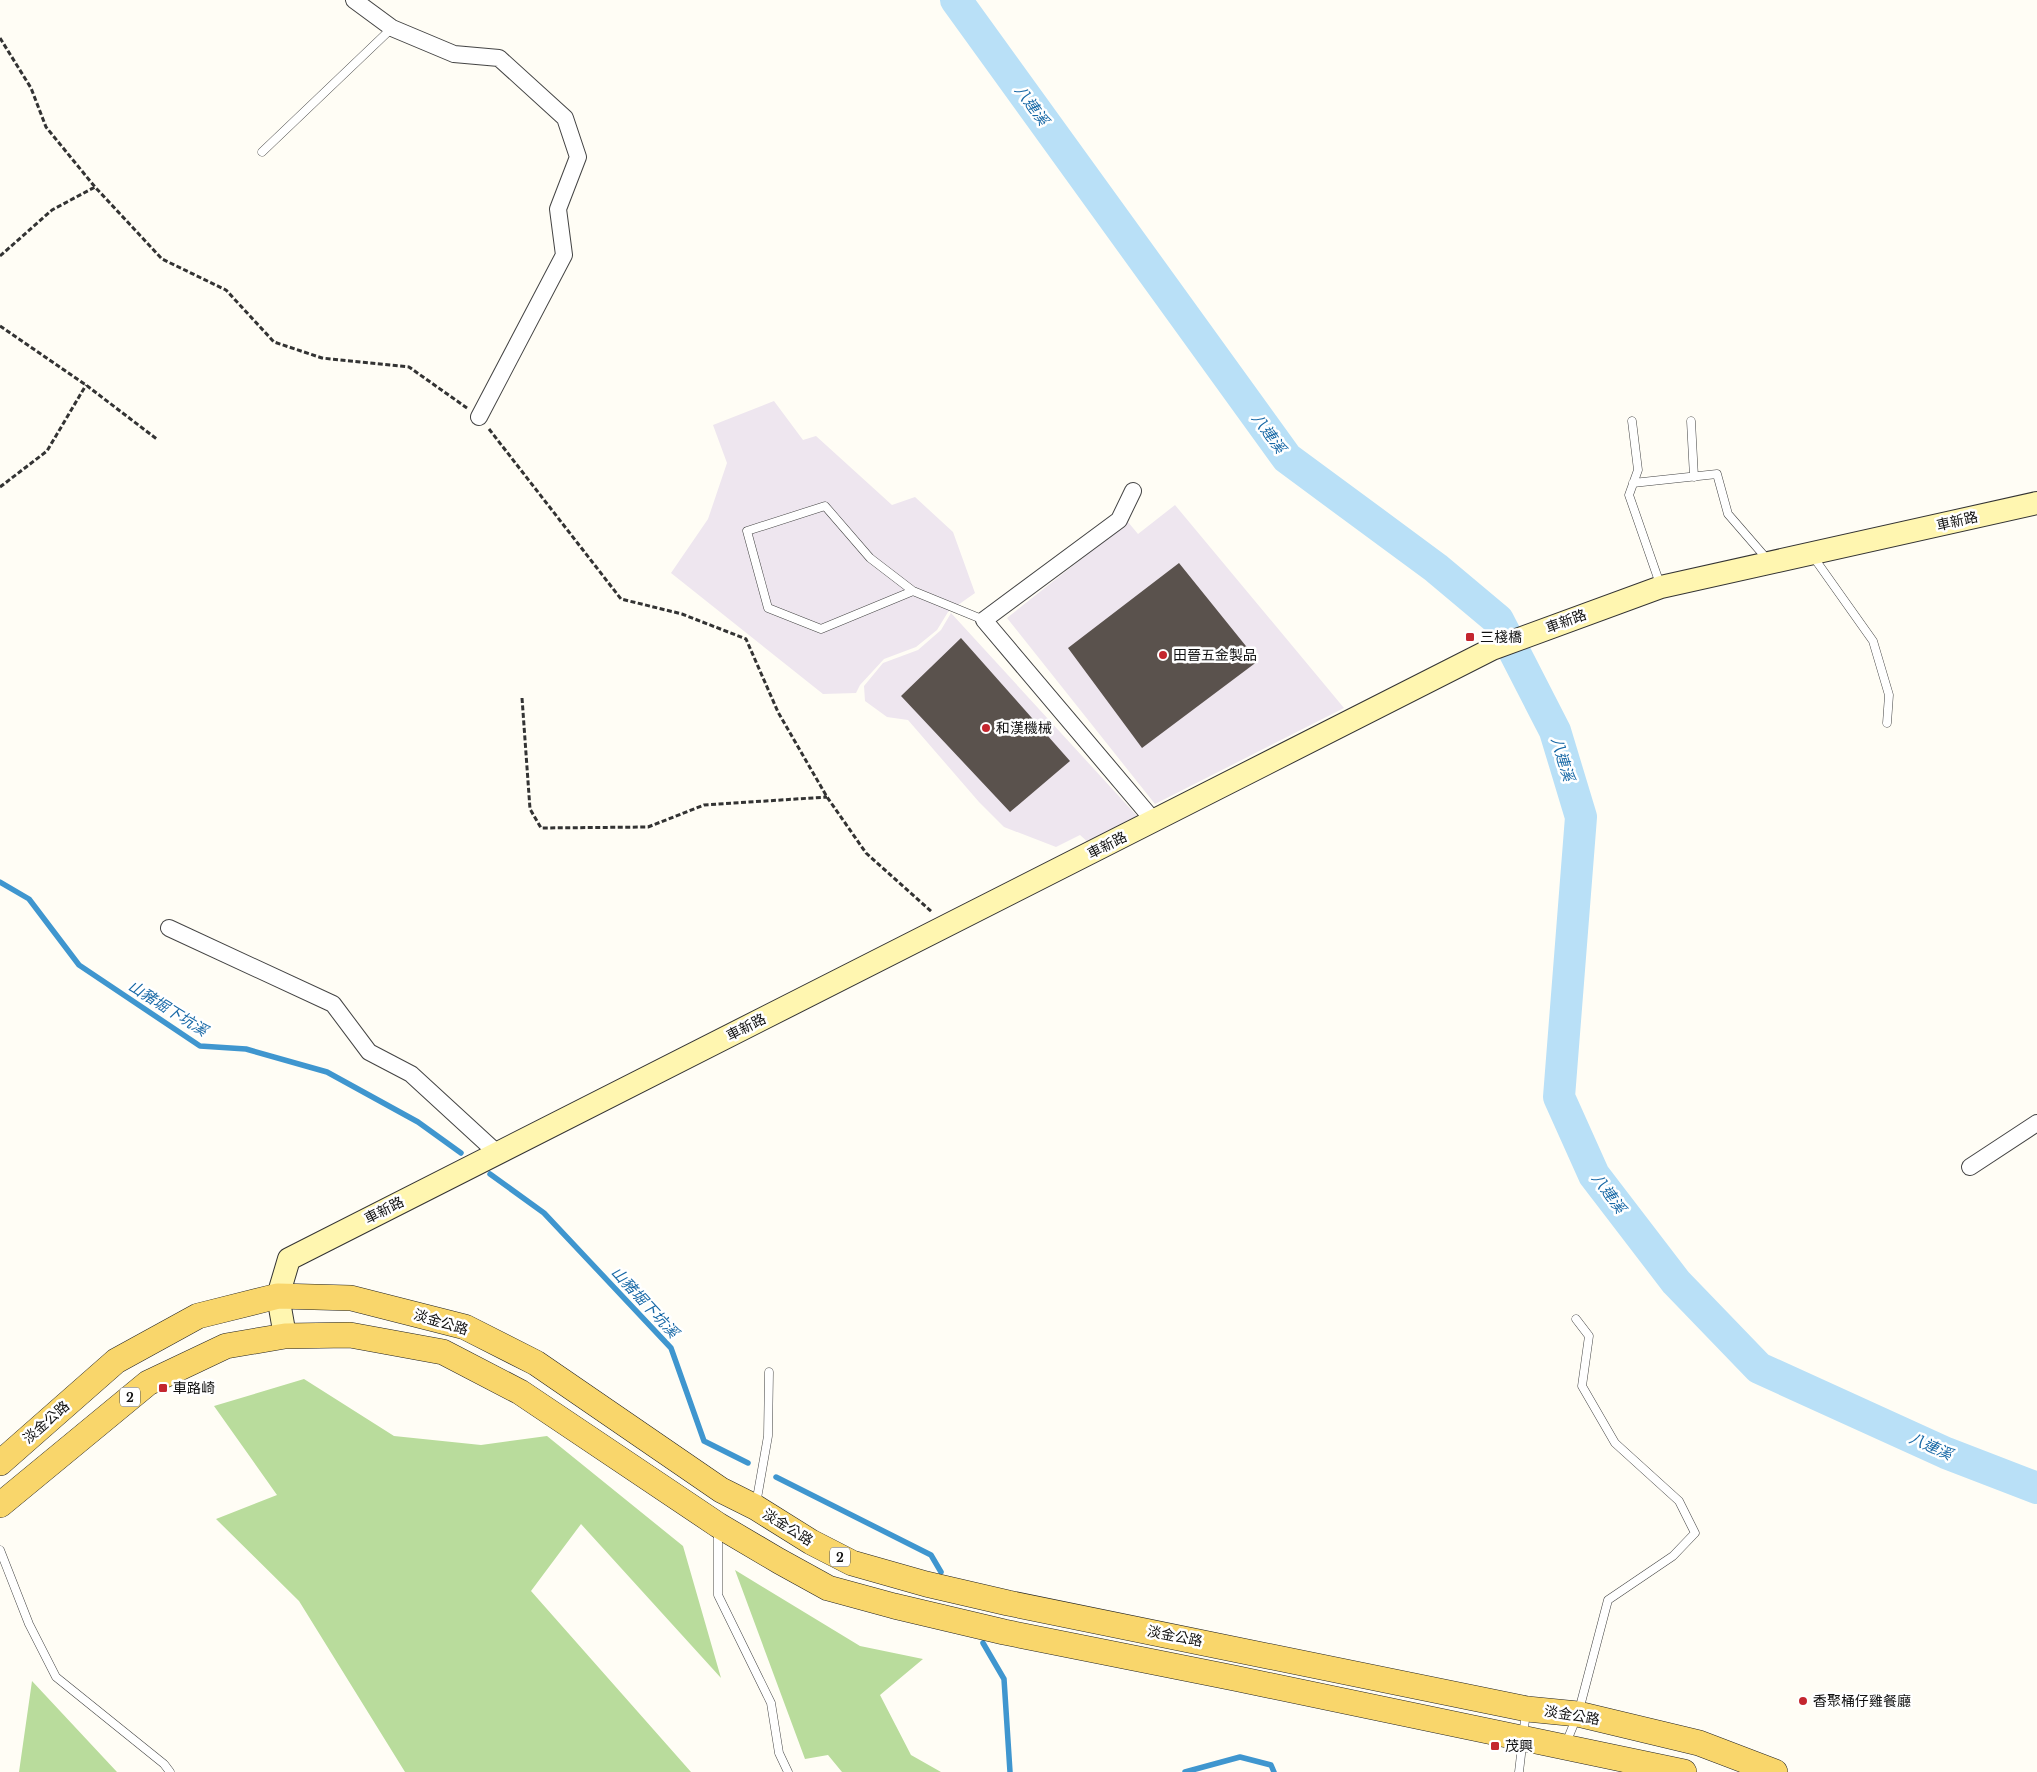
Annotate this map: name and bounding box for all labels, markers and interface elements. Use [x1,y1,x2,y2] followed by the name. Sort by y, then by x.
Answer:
[1011,81,1054,130] water label: 八連溪
[1248,409,1291,458] water label: 八連溪
[1935,508,1979,534] street label: 車新路
[1543,605,1589,637] street label: 車新路
[1480,628,1522,646] place label: 三棧橋
[1464,631,1476,643] marker: 三棧橋
[1173,646,1257,664] place label: 田晉五金製品
[1157,649,1169,661] marker: 田晉五金製品
[996,719,1052,737] place label: 和漢機械
[980,722,992,734] marker: 和漢機械
[1547,735,1579,785] water label: 八連溪
[1084,827,1130,863] street label: 車新路
[125,976,213,1041] water label: 山豬堀下坑溪
[723,1009,769,1045] street label: 車新路
[1588,1169,1631,1218] water label: 八連溪
[361,1192,407,1228] street label: 車新路
[607,1263,684,1343] water label: 山豬堀下坑溪
[412,1305,470,1339] street label: 淡金公路
[173,1379,215,1397] place label: 車路崎
[157,1382,169,1394] marker: 車路崎
[120,1388,140,1406] road number: 2
[19,1397,73,1447] street label: 淡金公路
[1907,1428,1957,1465] water label: 八連溪
[759,1505,817,1549] street label: 淡金公路
[830,1548,850,1566] road number: 2
[1146,1622,1204,1650] street label: 淡金公路
[1813,1692,1911,1710] place label: 香聚桶仔雞餐廳
[1797,1695,1809,1707] marker: 香聚桶仔雞餐廳
[1543,1702,1601,1728] street label: 淡金公路
[1505,1737,1533,1755] place label: 茂興
[1489,1740,1501,1752] marker: 茂興

